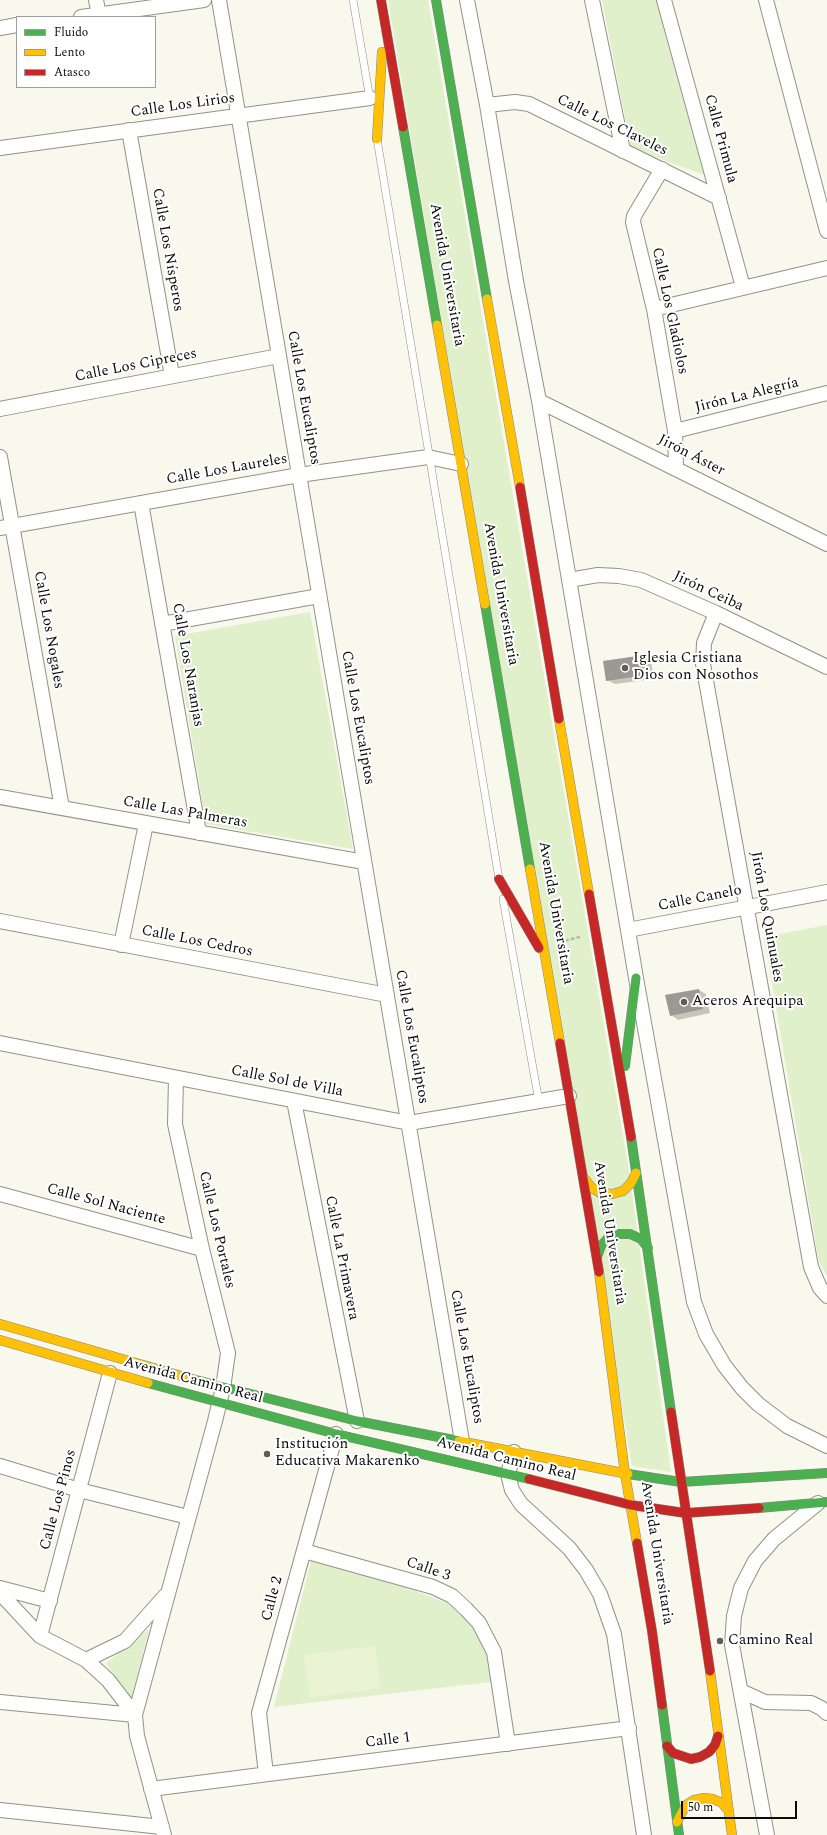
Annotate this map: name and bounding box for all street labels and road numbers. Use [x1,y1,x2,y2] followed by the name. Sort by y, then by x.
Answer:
[130,90,236,122] street label: Calle Los Lirios
[554,91,670,161] street label: Calle Los Claveles
[700,93,740,185] street label: Calle Primula
[147,187,187,313] street label: Calle Los Nísperos
[425,202,467,348] street label: Avenida Universitaria
[647,246,691,376] street label: Calle Los Gladiolos
[282,330,324,466] street label: Calle Los Eucaliptos
[73,345,199,387] street label: Calle Los Cipreces
[693,374,801,418] street label: Jirón La Alegría
[654,431,728,481] street label: Jirón Áster
[165,451,289,489] street label: Calle Los Laureles
[479,521,521,667] street label: Avenida Universitaria
[670,568,746,616] street label: Jirón Ceiba
[29,570,67,690] street label: Calle Los Nogales
[167,602,207,728] street label: Calle Los Naranjas
[336,650,378,786] street label: Calle Los Eucaliptos
[121,793,249,833] street label: Calle Las Palmeras
[534,840,576,986] street label: Avenida Universitaria
[746,850,786,984] street label: Jirón Los Quinuales
[657,882,743,916] street label: Calle Canelo
[140,922,254,962] street label: Calle Los Cedros
[390,969,432,1105] street label: Calle Los Eucaliptos
[229,1062,345,1102] street label: Calle Sol de Villa
[589,1160,629,1306] street label: Avenida Universitaria
[194,1170,238,1290] street label: Calle Los Portales
[45,1181,167,1229] street label: Calle Sol Naciente
[320,1194,362,1322] street label: Calle La Primavera
[445,1289,487,1425] street label: Calle Los Eucaliptos
[122,1354,264,1408] street label: Avenida Camino Real
[434,1434,578,1486] street label: Avenida Camino Real
[37,1448,81,1552] street label: Calle Los Pinos
[636,1480,676,1626] street label: Avenida Universitaria
[404,1554,452,1586] street label: Calle 3
[258,1575,288,1623] street label: Calle 2
[364,1729,412,1753] street label: Calle 1

